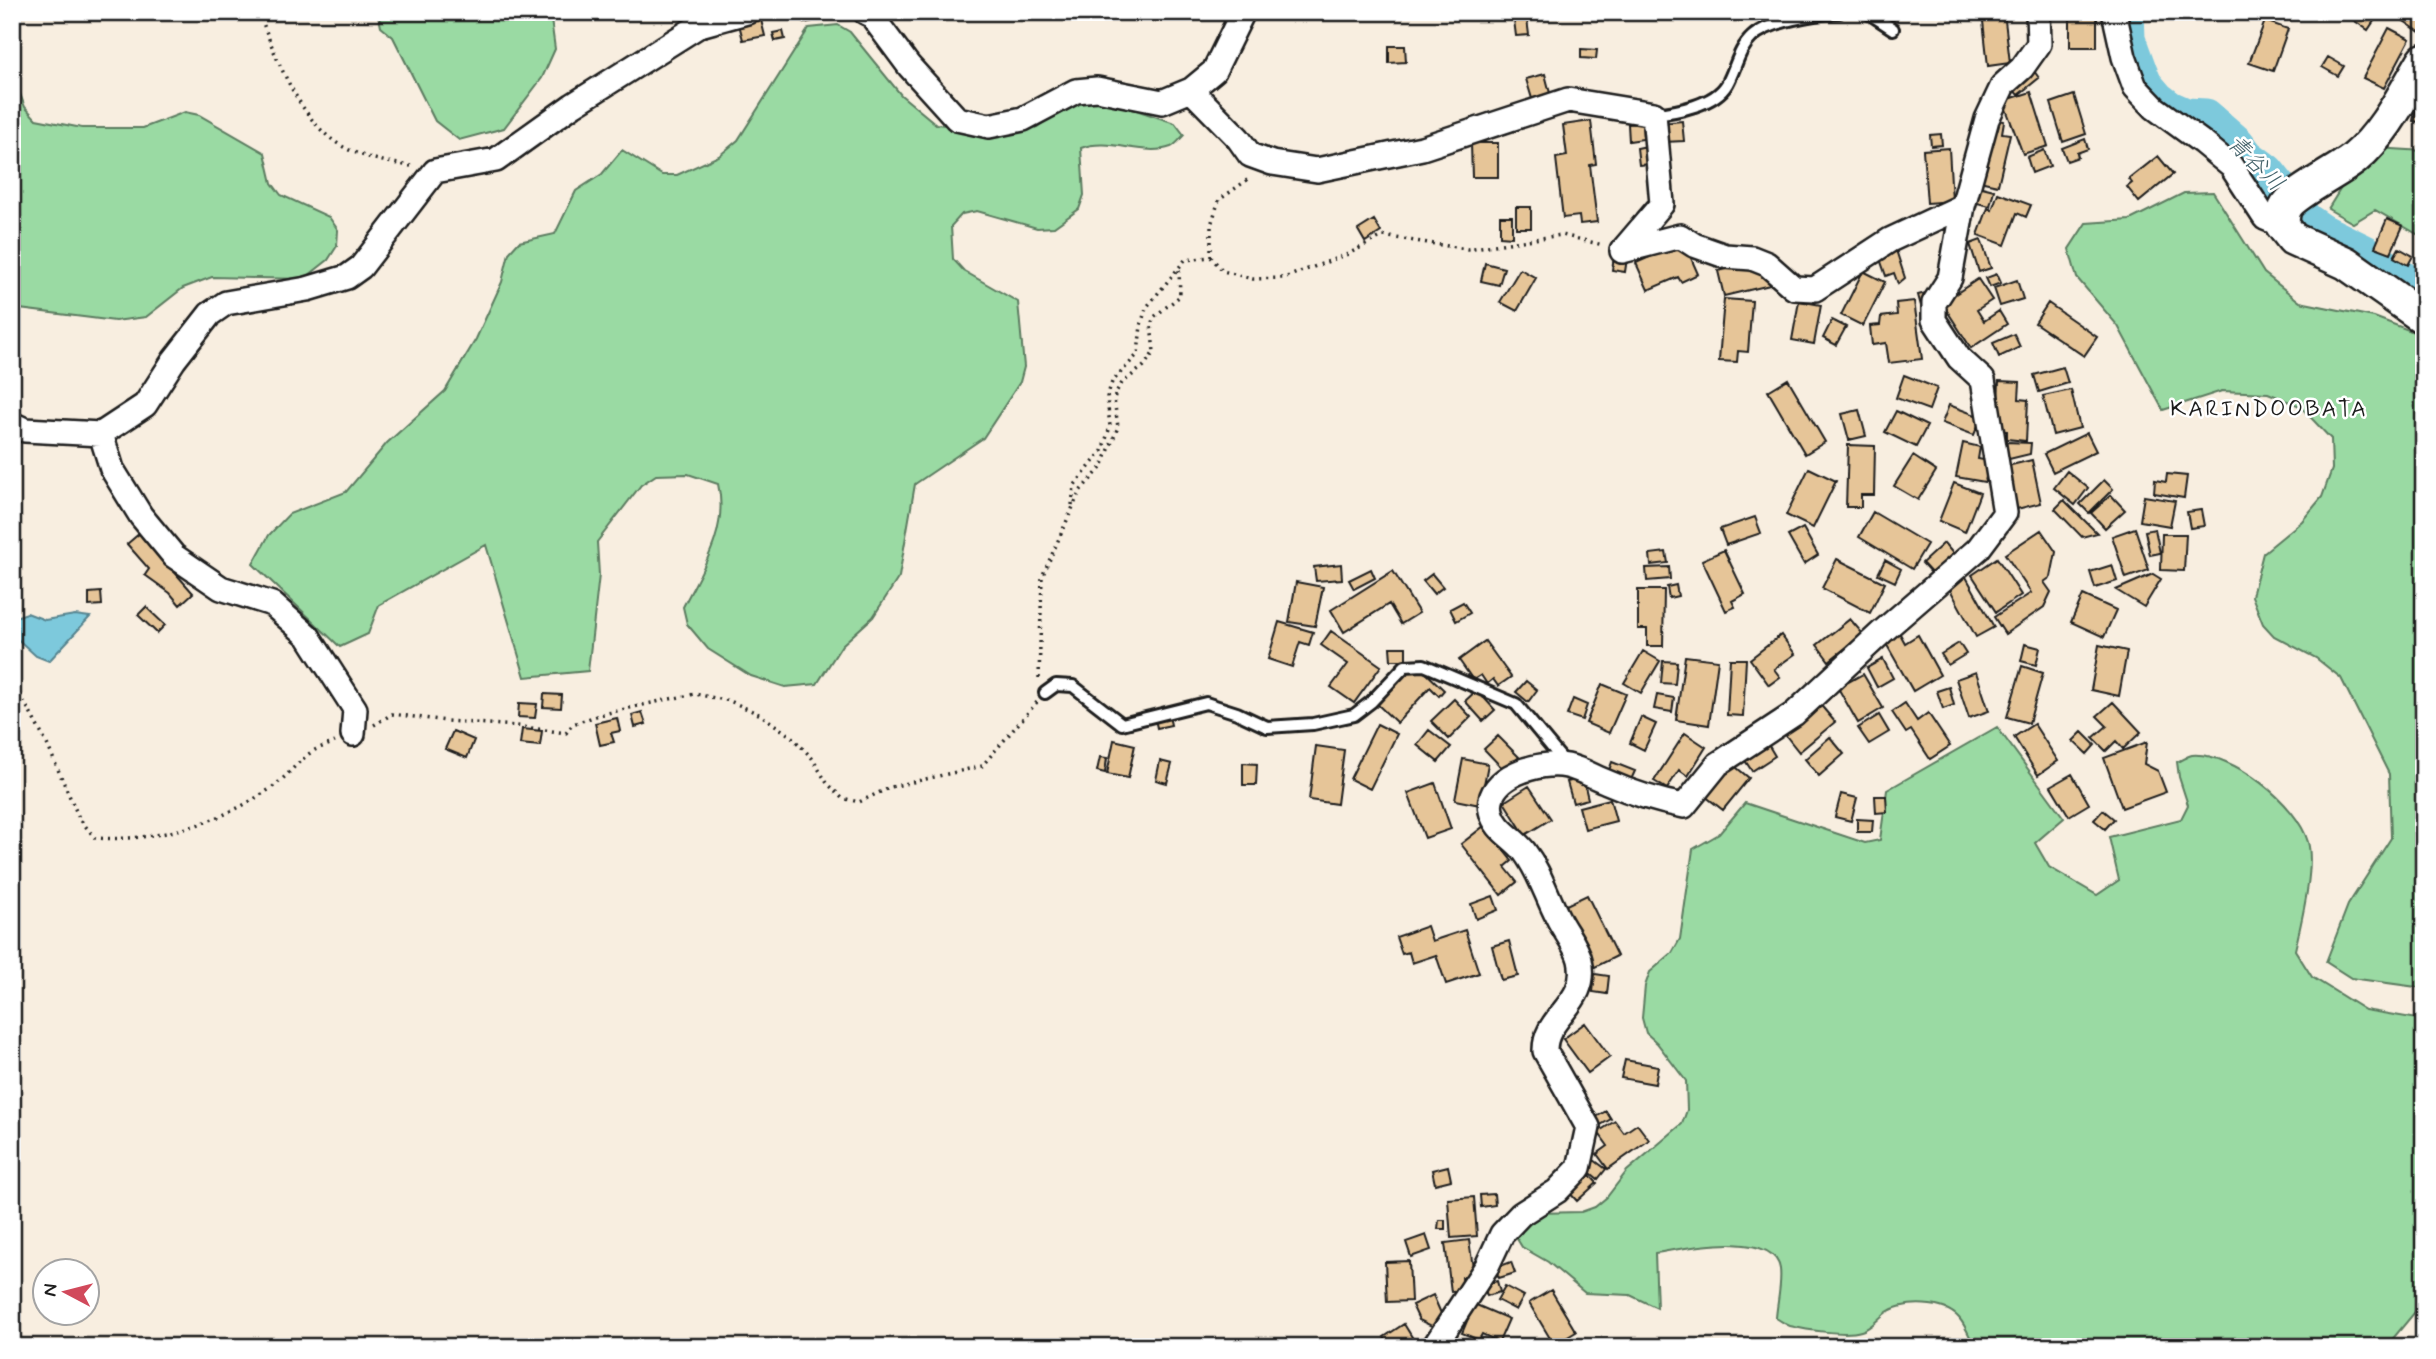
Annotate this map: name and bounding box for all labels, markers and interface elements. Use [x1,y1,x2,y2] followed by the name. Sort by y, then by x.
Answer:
[2220,129,2290,199] water label: 青谷川
[2170,395,2368,425] district label: KARINDOOBATA
[32,1258,102,1328] north arrow
[37,1282,64,1298] text: N

